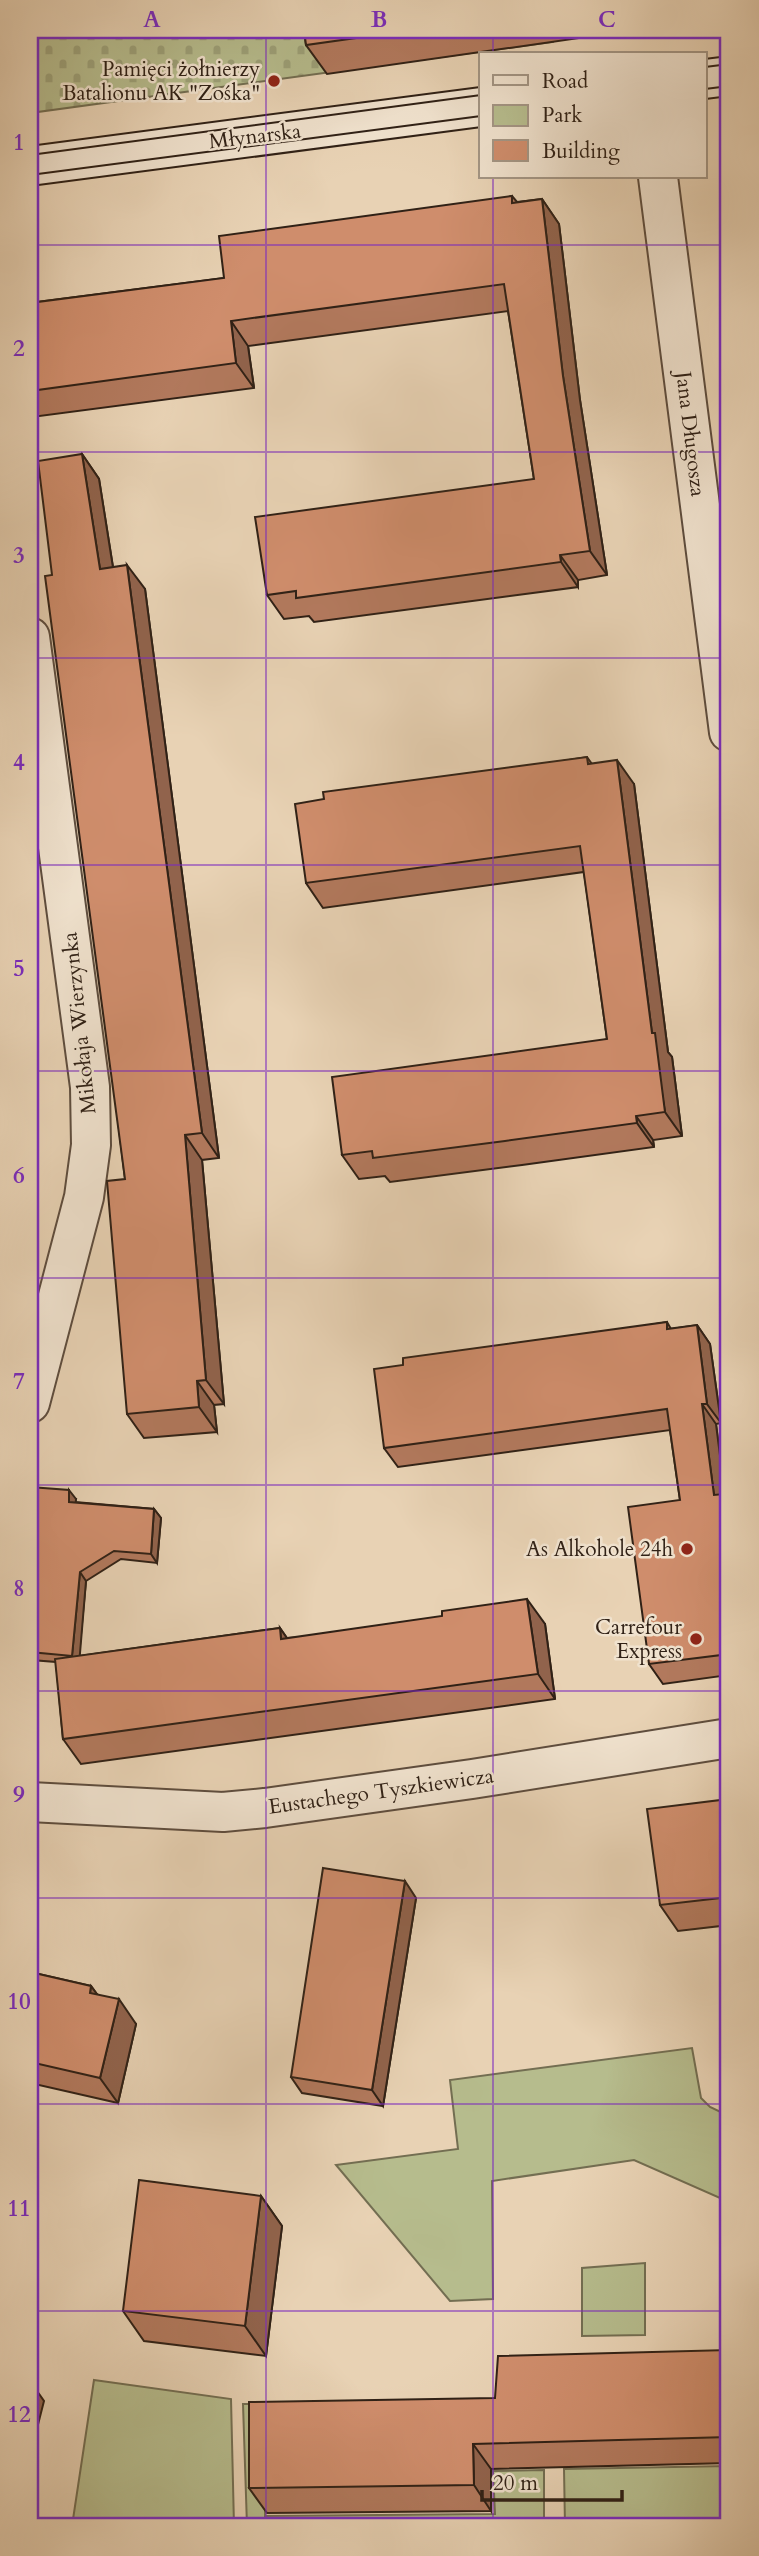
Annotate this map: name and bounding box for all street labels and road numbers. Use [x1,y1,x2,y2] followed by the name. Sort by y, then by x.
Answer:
[207,116,303,157] street label: Młynarska
[668,367,713,498] street label: Jana Długosza
[56,931,103,1115] street label: Mikołaja Wierzynka
[267,1761,495,1822] street label: Eustachego Tyszkiewicza

